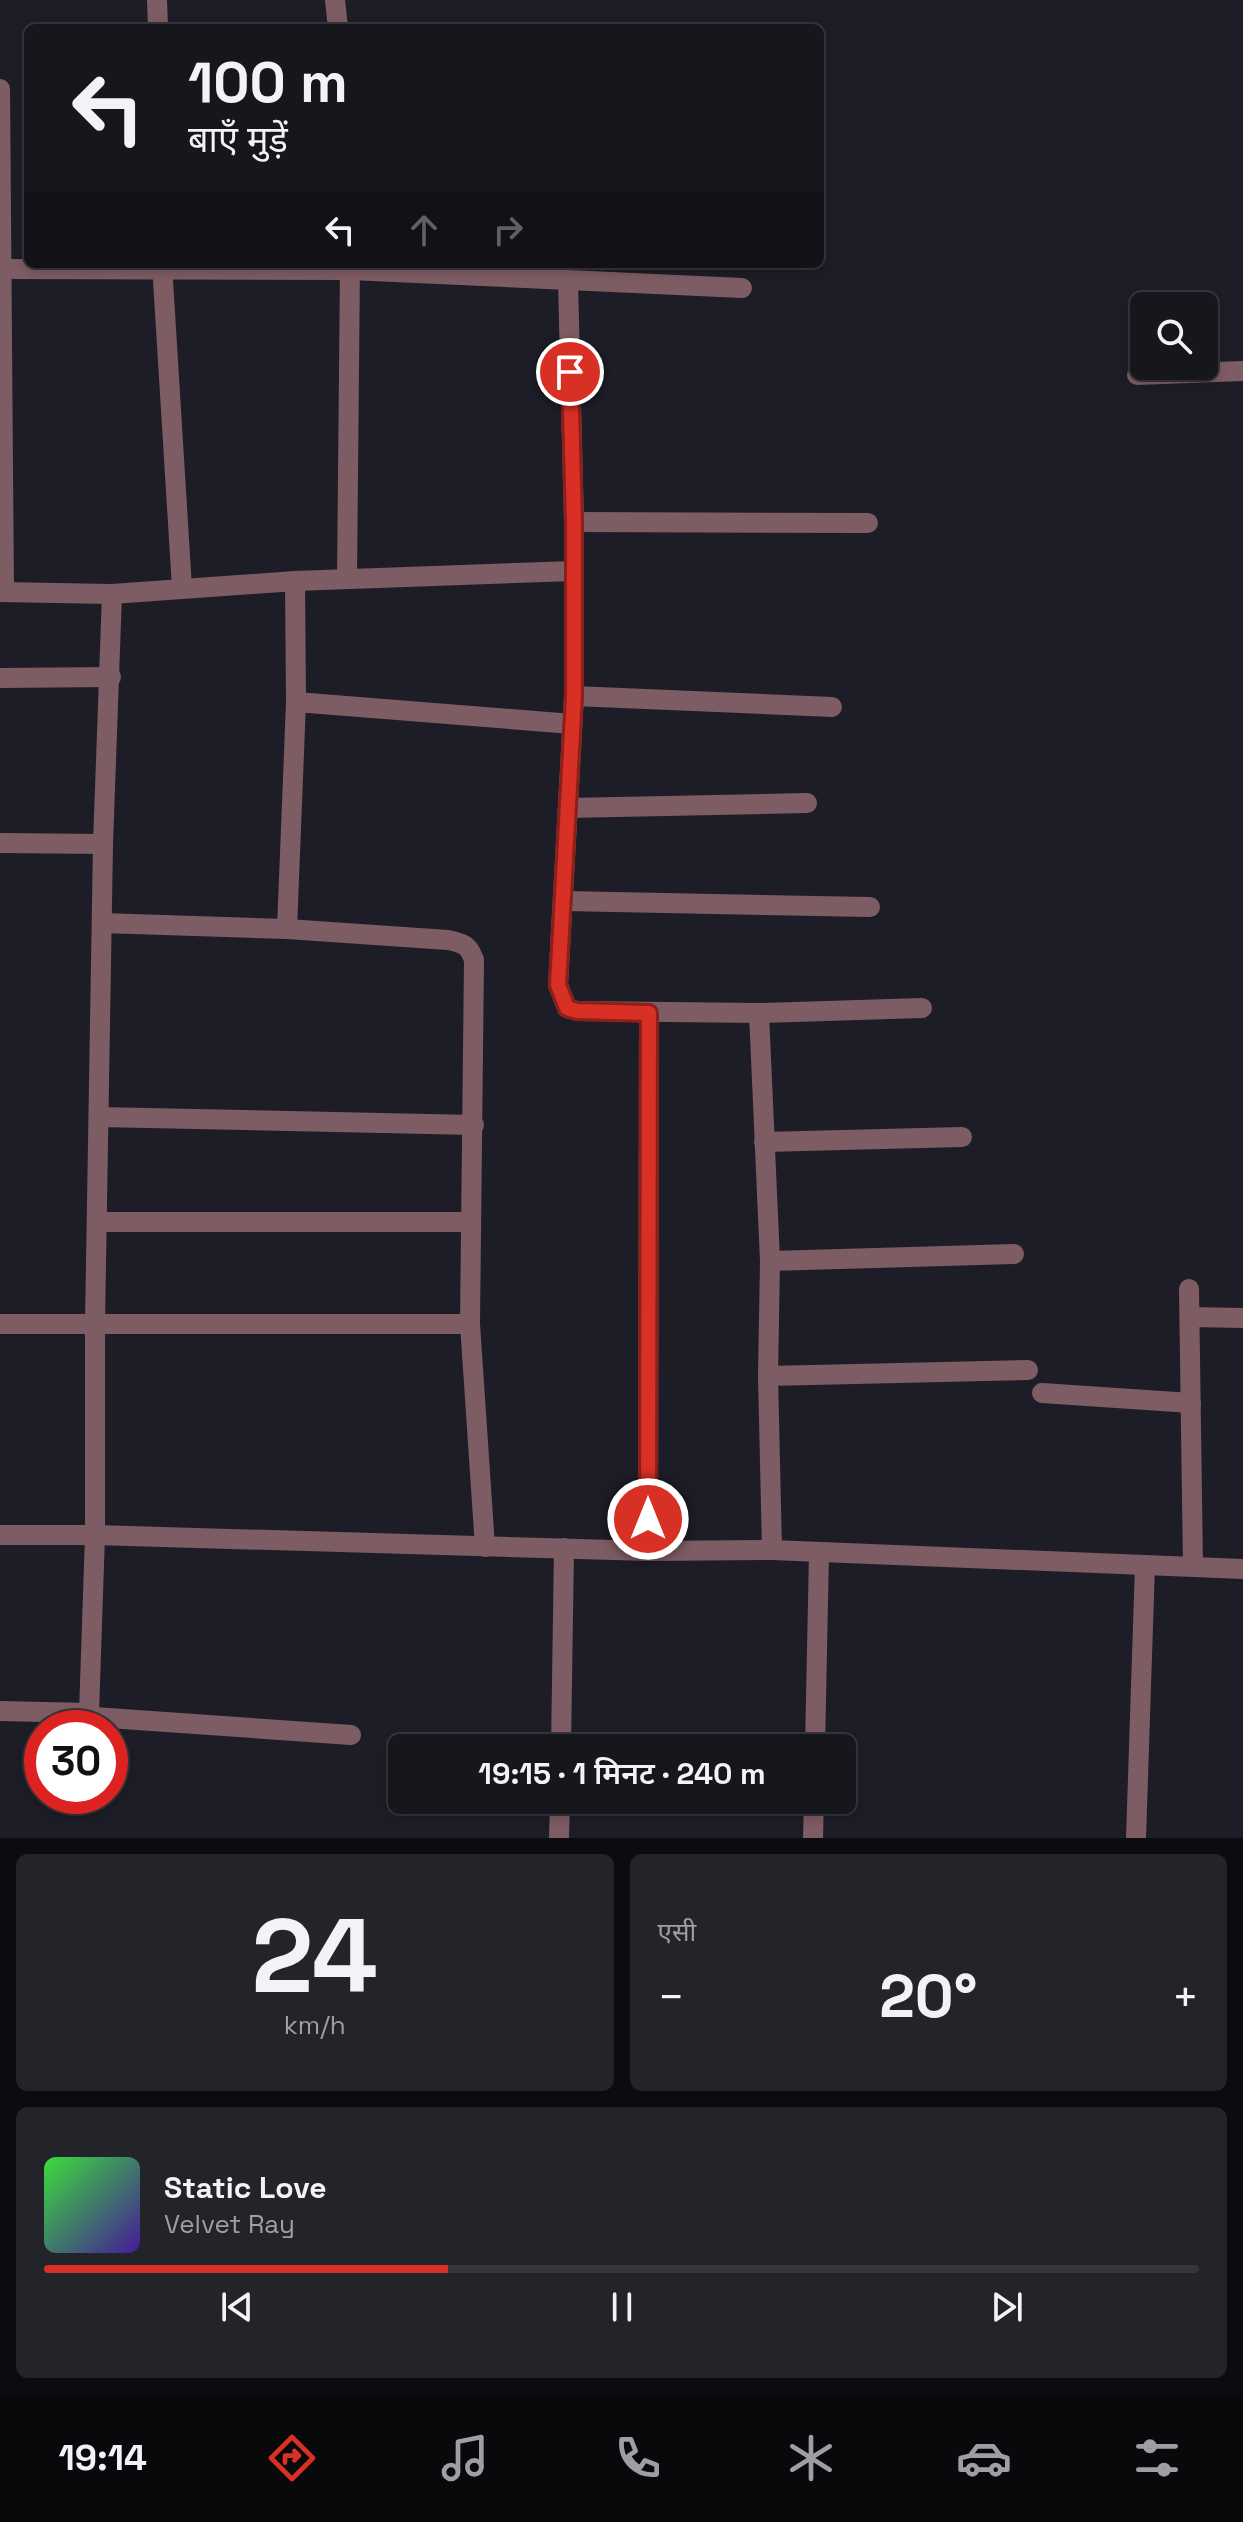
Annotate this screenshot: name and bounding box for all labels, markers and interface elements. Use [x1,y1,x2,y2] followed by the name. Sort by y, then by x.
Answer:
[188,47,348,118] text: 100 m
[56,56,160,160] icon: left
[188,117,288,163] text: बाएँ मुड़ें
[318,208,362,252] icon: left
[402,208,446,252] icon: ahead
[486,208,530,252] icon: right
[1130,292,1218,380] map controls
[1130,292,1218,380] button: search
[536,338,604,406] pin
[548,350,592,394] icon: arrive
[606,1477,690,1561] position arrow
[24,1710,128,1814] speed limit sign: 30
[478,1754,766,1793] text: 19:15 · 1 मिनट · 240 m
[252,1890,378,2022] text: 24
[658,1915,696,1949] text: एसी
[879,1958,977,2035] text: 20°
[658,1969,685,2025] text: −
[1172,1969,1199,2025] text: +
[284,2008,346,2042] text: km/h
[164,2168,327,2207] text: Static Love
[164,2207,295,2241] text: Velvet Ray
[215,2285,259,2329] icon: previous
[600,2285,644,2329] icon: pause
[985,2285,1029,2329] icon: next
[264,2430,320,2486] icon: directions
[437,2430,493,2486] icon: music
[610,2430,666,2486] icon: phone
[783,2430,839,2486] icon: climate
[956,2430,1012,2486] icon: car
[1129,2430,1185,2486] icon: filters
[58,2435,147,2481] text: 19:14

